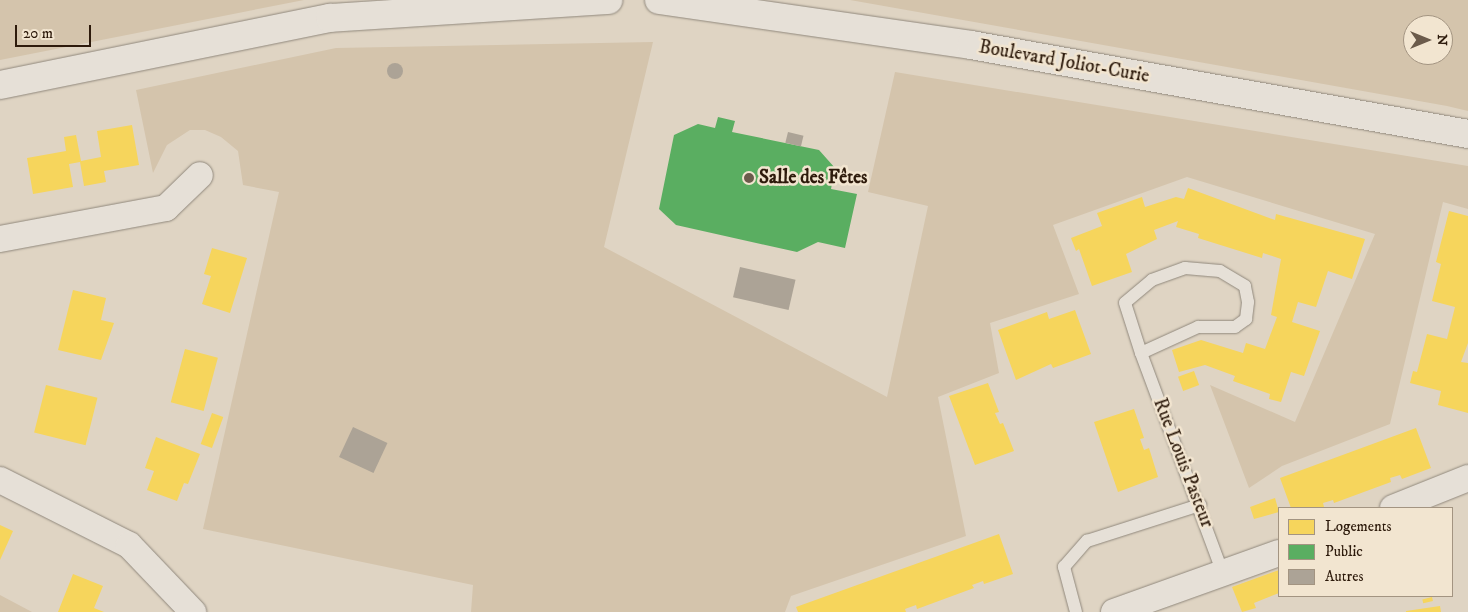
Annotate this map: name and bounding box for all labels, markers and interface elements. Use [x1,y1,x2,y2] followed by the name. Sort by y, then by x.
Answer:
[18,15,94,47] scale bar
[1403,15,1453,65] north arrow
[23,24,53,43] text: 20 m
[1433,34,1451,46] text: N
[977,36,1151,88] street label: Boulevard Joliot-Curie
[759,167,867,189] place label: Salle des Fêtes
[743,172,755,184] marker: Salle des Fêtes
[1148,395,1218,531] street label: Rue Louis Pasteur
[1278,507,1453,597] legend
[1325,517,1392,536] text: Logements
[1325,542,1363,561] text: Public
[1325,567,1363,586] text: Autres

